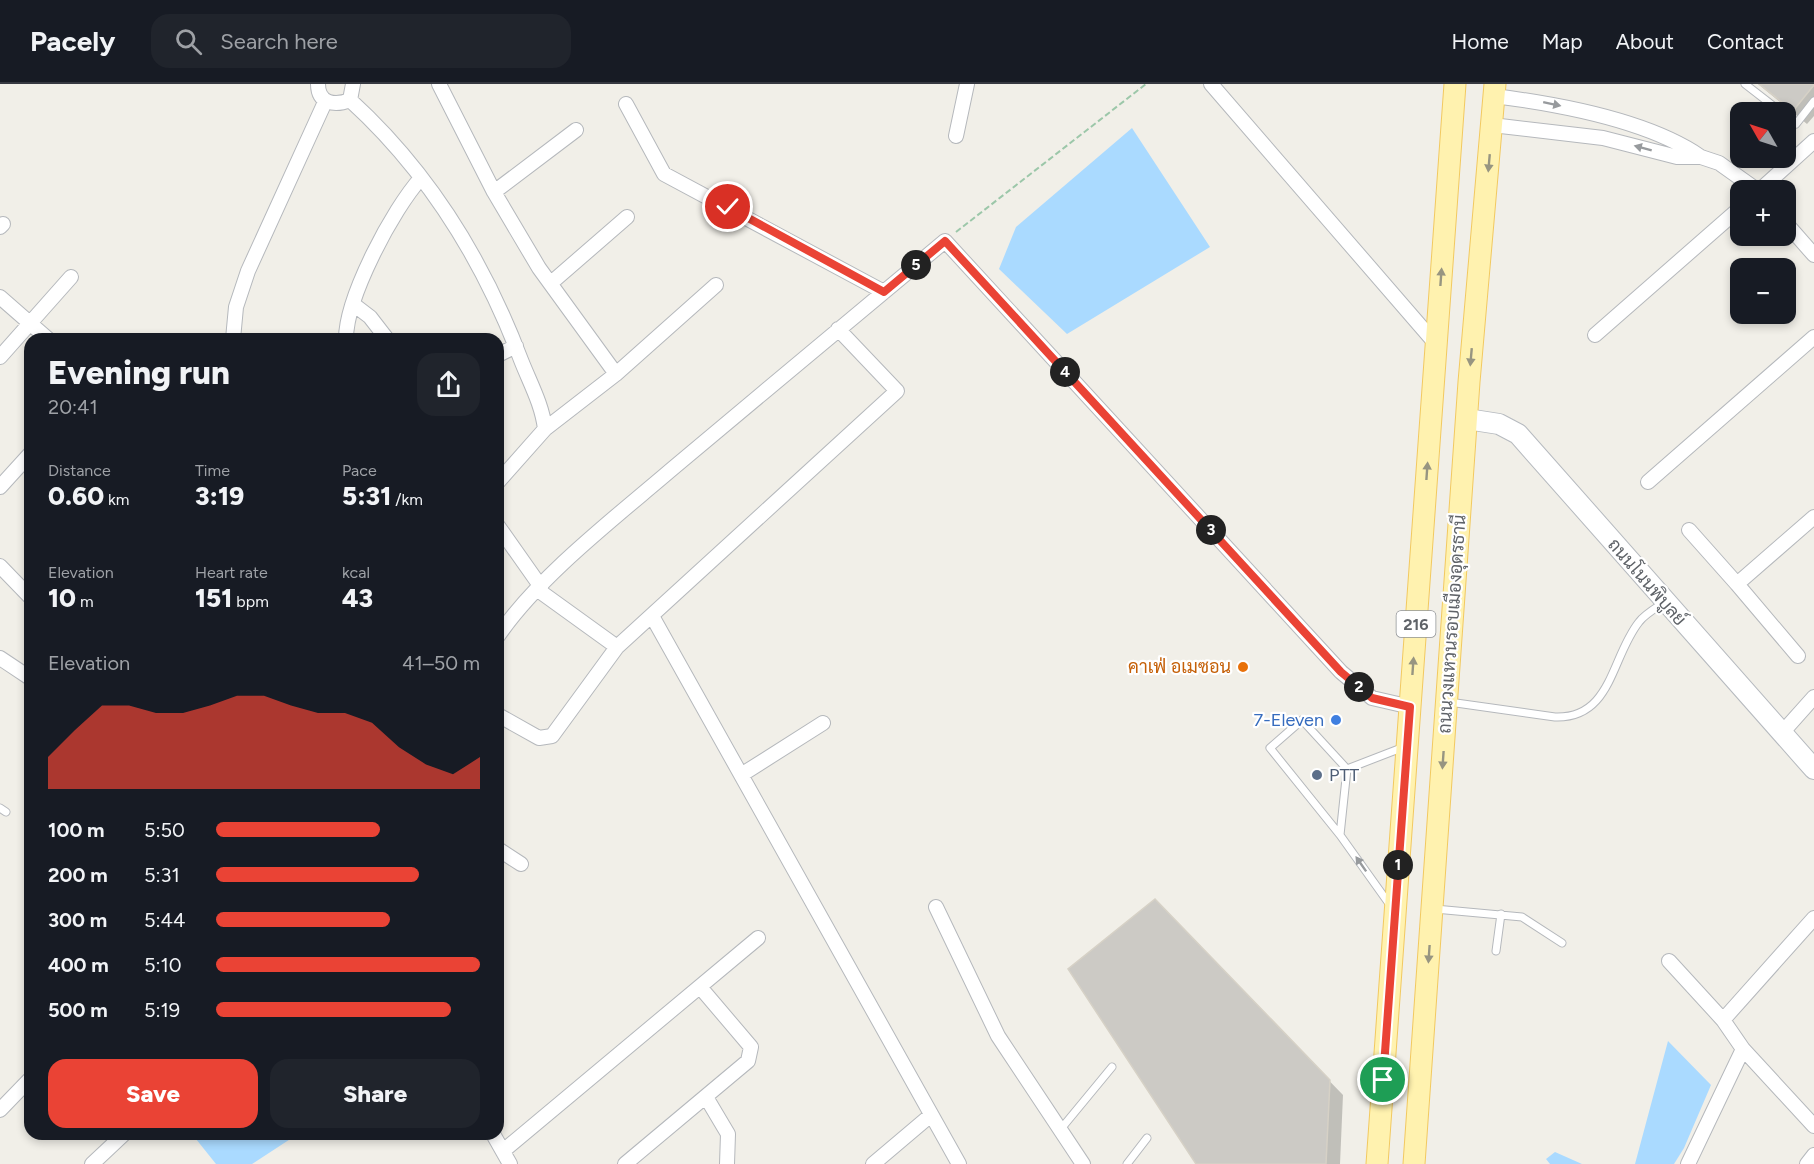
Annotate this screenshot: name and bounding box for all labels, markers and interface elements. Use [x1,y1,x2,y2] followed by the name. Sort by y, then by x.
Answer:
[151,14,571,68] search box
[30,24,115,58] text: Pacely
[172,25,205,58] icon: search
[220,28,338,55] text: Search here
[1452,29,1509,54] text: Home
[1542,29,1583,54] text: Map
[1616,29,1674,54] text: About
[1707,29,1784,54] text: Contact
[1543,100,1561,110] one-way arrow
[1730,102,1796,168] north arrow
[1730,102,1796,324] map controls
[1634,142,1653,152] one-way arrow
[1484,154,1494,173] one-way arrow
[1730,180,1796,246] button: +
[702,181,753,232] pin
[711,190,744,223] icon: check
[901,250,931,280] pin: 5
[911,255,921,274] text: 5
[1730,258,1796,324] button: −
[1436,267,1446,286] one-way arrow
[1466,348,1476,367] one-way arrow
[48,353,230,392] text: Evening run
[417,353,480,416] button: share
[1050,357,1080,387] pin: 4
[1060,362,1070,381] text: 4
[48,395,98,419] text: 20:41
[48,461,111,480] text: Distance
[195,461,230,480] text: Time
[342,461,377,480] text: Pace
[1422,462,1432,481] one-way arrow
[48,480,104,512] text: 0.60
[195,480,244,512] text: 3:19
[342,480,391,512] text: 5:31
[104,490,129,509] text: km
[391,490,423,509] text: /km
[1431,514,1472,734] street label: ถนนวงแหวนรอบเมืองอุดรธานี
[1196,515,1226,545] pin: 3
[1207,520,1215,539] text: 3
[1602,533,1692,631] street label: ถนนโนนพิบูลย์
[48,563,114,582] text: Elevation
[195,563,268,582] text: Heart rate
[342,563,370,582] text: kcal
[48,582,76,614] text: 10
[195,582,232,614] text: 151
[342,582,373,614] text: 43
[76,592,94,611] text: m
[232,592,269,611] text: bpm
[1396,611,1436,637] road number: 216
[48,651,130,675] text: Elevation
[402,651,480,675] text: 41–50 m
[1128,656,1231,678] place label: คาเฟ่ อเมซอน
[1409,656,1418,675] one-way arrow
[1236,660,1250,674] marker: คาเฟ่ อเมซอน
[1344,672,1374,702] pin: 2
[1354,677,1364,696] text: 2
[1254,709,1324,731] place label: 7-Eleven
[1329,713,1343,727] marker: 7-Eleven
[1438,750,1447,769] one-way arrow
[1329,764,1359,786] place label: PTT
[1310,768,1324,782] marker: PTT
[48,818,105,842] text: 100 m
[144,818,185,842] text: 5:50
[1383,850,1413,880] pin: 1
[1395,855,1401,874] text: 1
[1355,857,1367,873] one-way arrow
[48,863,108,887] text: 200 m
[144,863,180,887] text: 5:31
[48,908,107,932] text: 300 m
[144,908,185,932] text: 5:44
[1424,945,1434,964] one-way arrow
[48,953,109,977] text: 400 m
[144,953,182,977] text: 5:10
[48,998,108,1022] text: 500 m
[144,998,180,1022] text: 5:19
[1357,1054,1408,1105] pin
[48,1059,258,1128] button: Save
[270,1059,480,1128] button: Share
[1366,1063,1399,1096] icon: arrive

